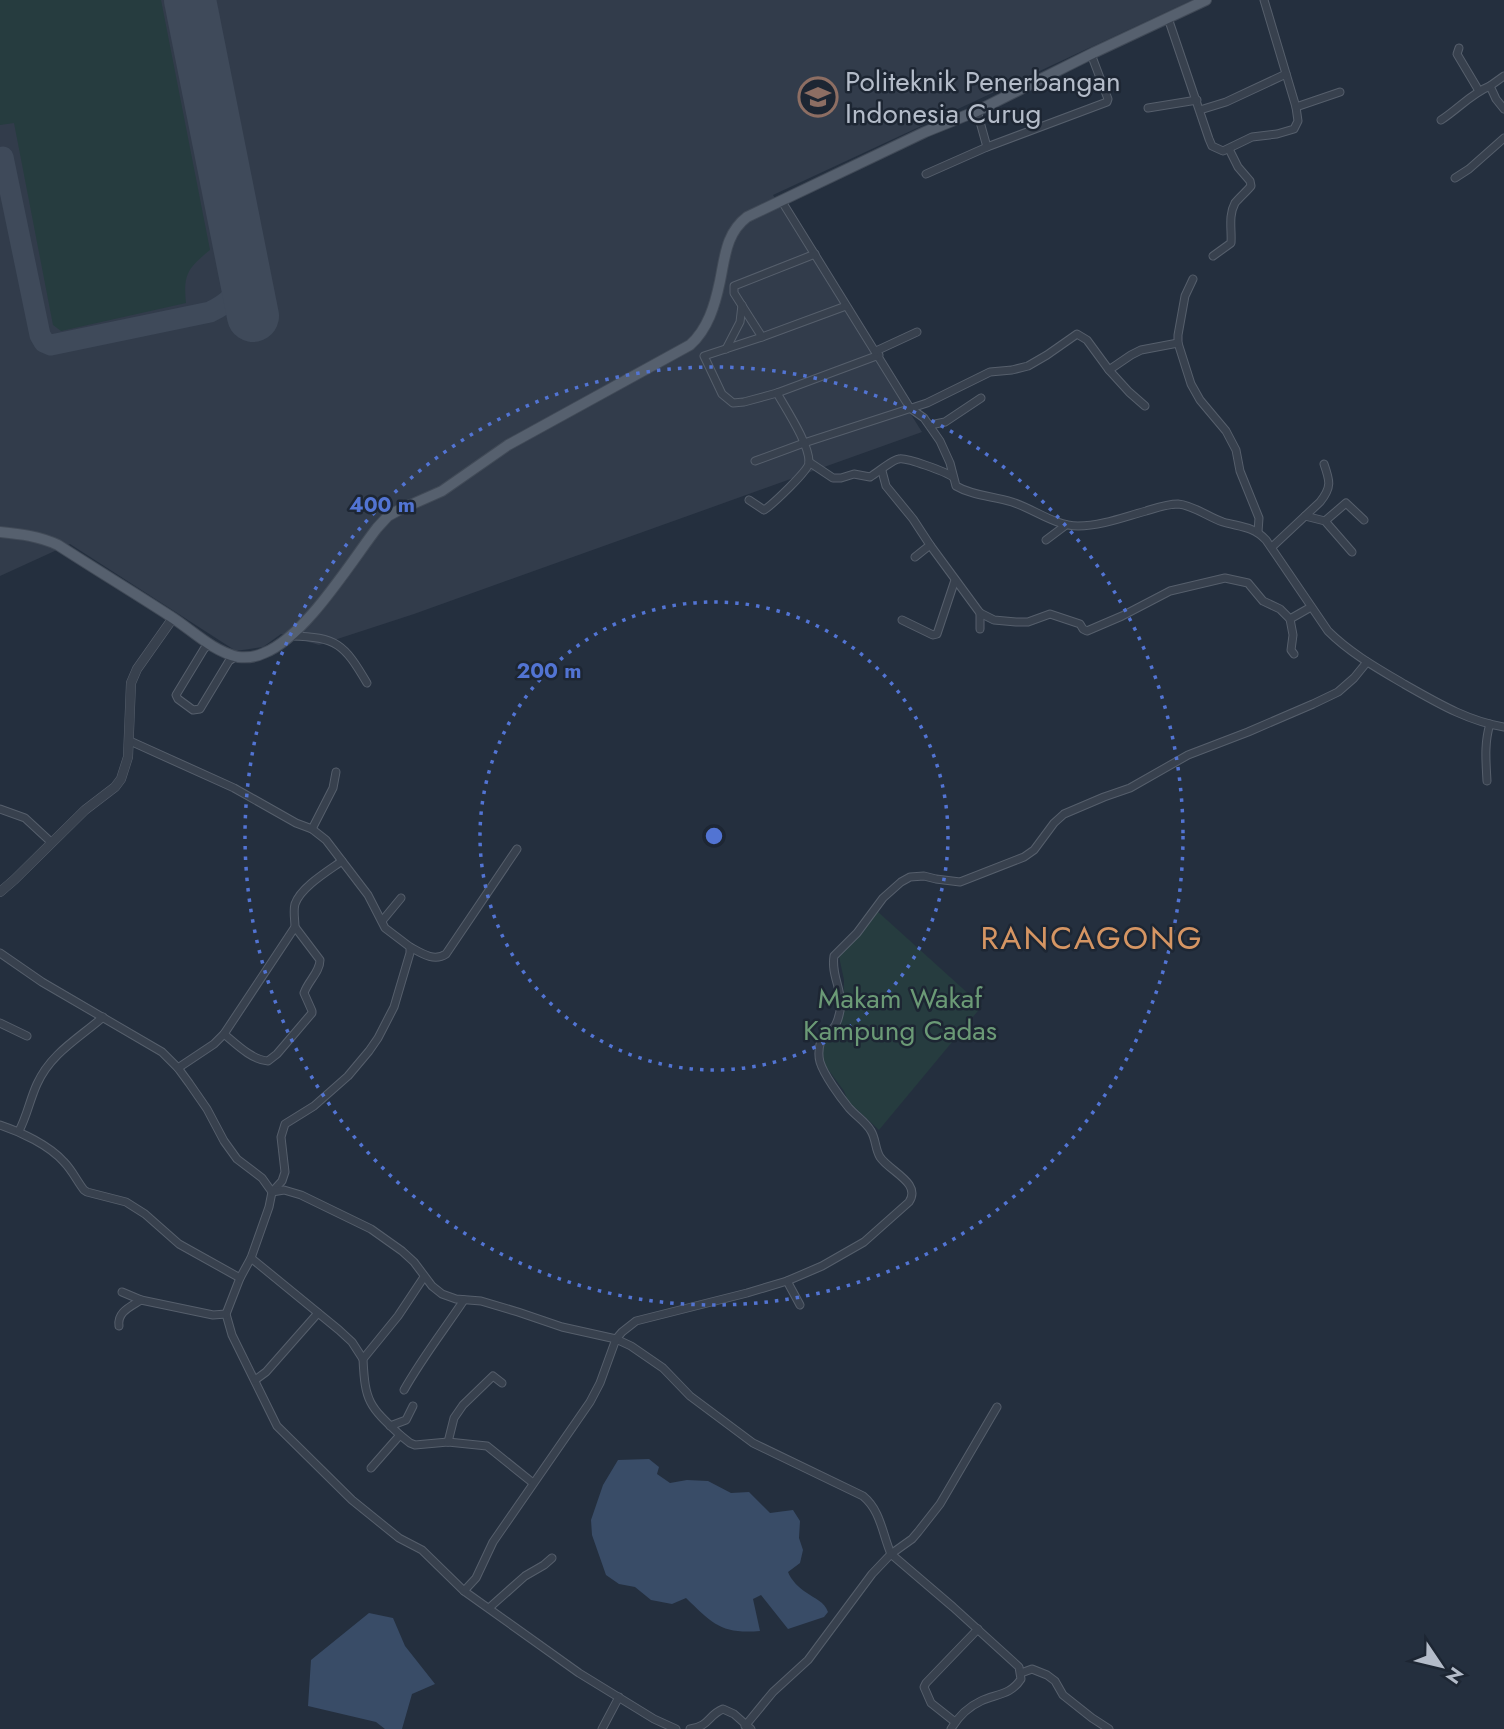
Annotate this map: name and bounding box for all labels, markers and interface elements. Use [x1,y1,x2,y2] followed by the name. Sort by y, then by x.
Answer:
[845,61,1121,134] place label: Politeknik Penerbangan Indonesia Curug
[797,76,839,118] school or university icon: Politeknik Penerbangan Indonesia Curug
[349,490,415,520] text: 400 m
[516,656,582,686] text: 200 m
[702,824,726,848] centre of rings
[980,915,1204,961] district label: RANCAGONG
[803,978,997,1051] park label: Makam Wakaf Kampung Cadas
[1406,1631,1476,1701] north arrow
[1439,1662,1470,1689] text: N

